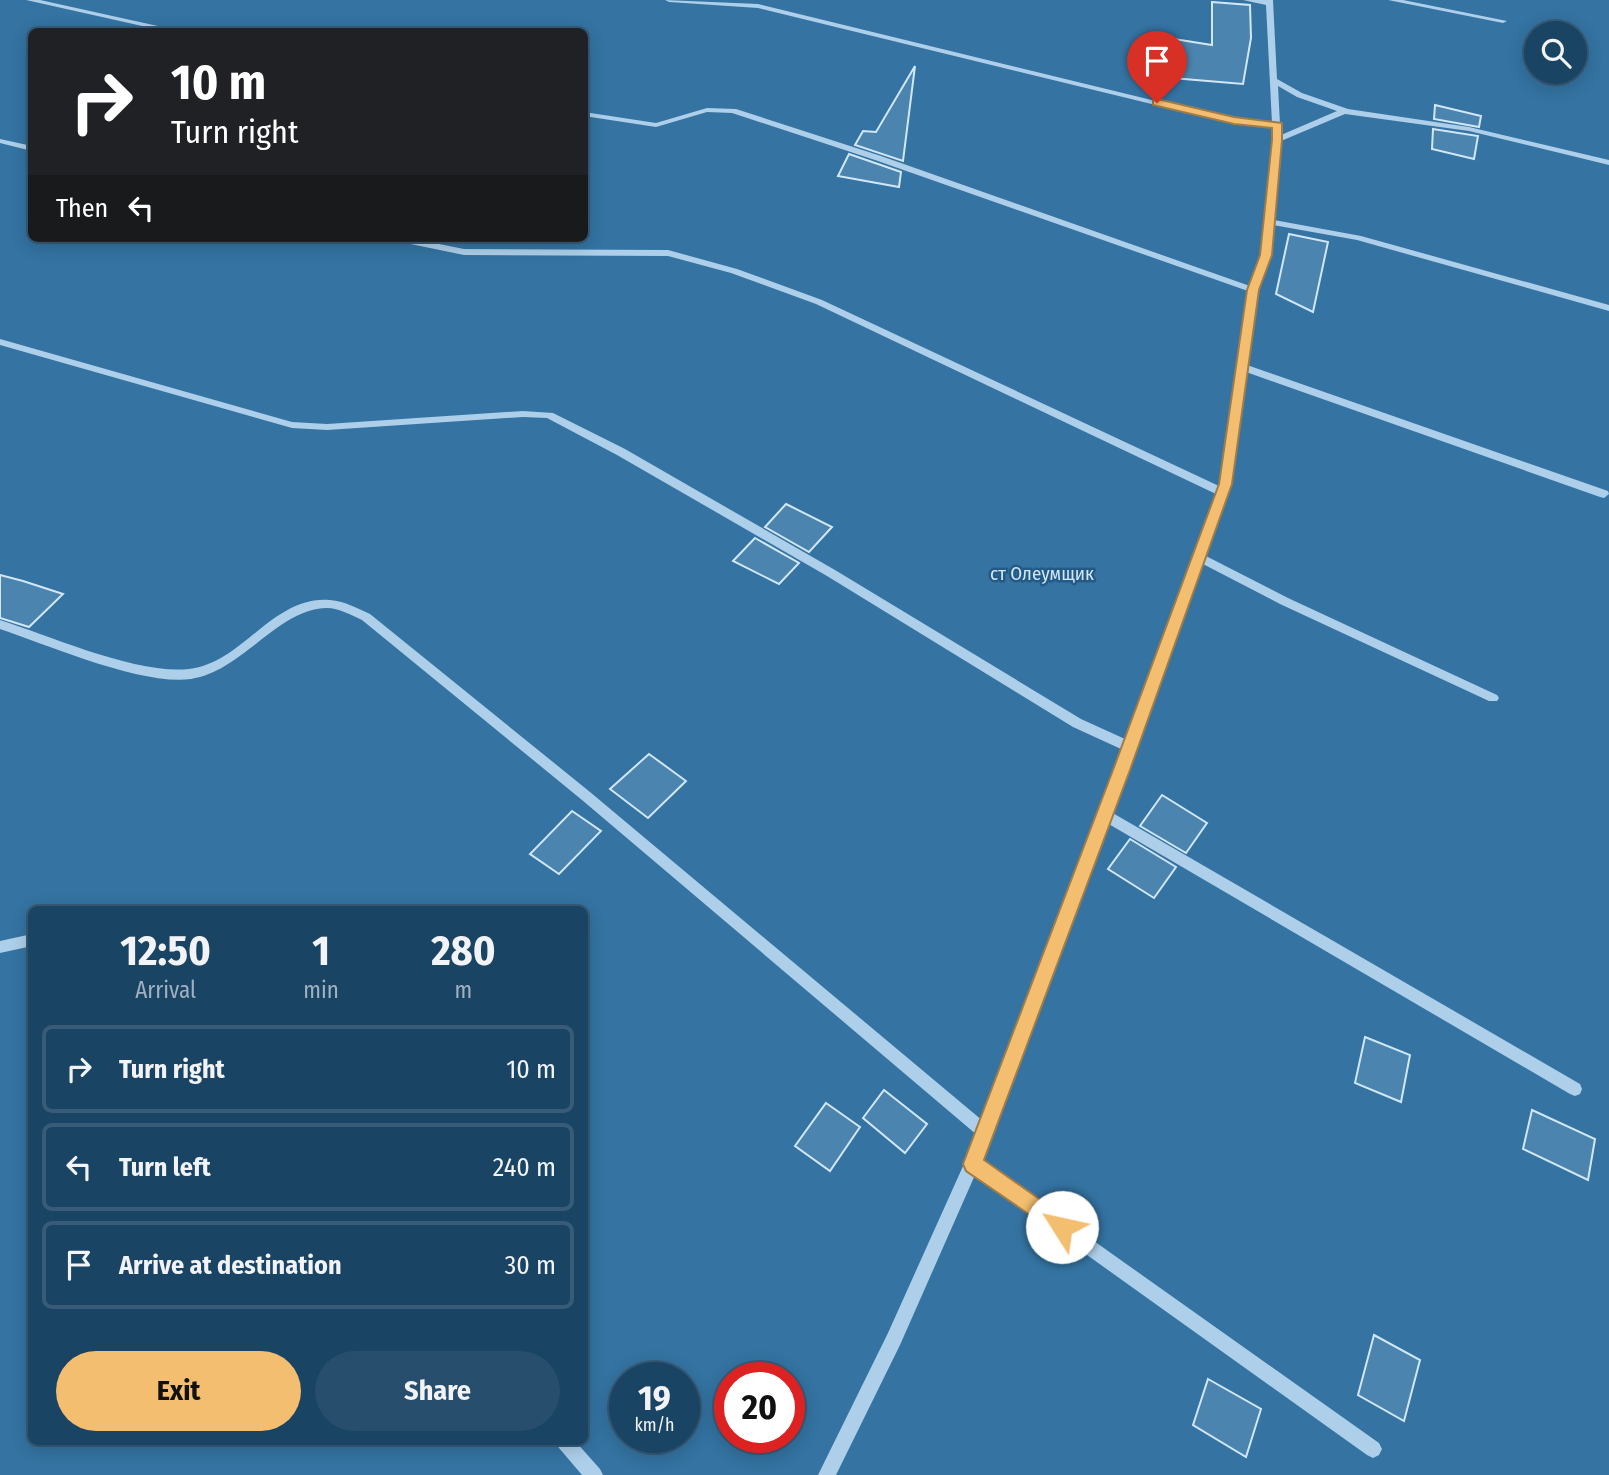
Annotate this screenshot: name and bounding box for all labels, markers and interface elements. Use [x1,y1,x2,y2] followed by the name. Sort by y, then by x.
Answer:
[1524,21,1587,84] map controls
[1524,21,1587,84] button: search
[1127,31,1187,103] pin
[1138,42,1176,80] icon: arrive
[171,53,266,112] text: 10 m
[56,56,147,147] icon: right
[171,113,298,151] text: Turn right
[122,189,160,227] icon: left
[56,193,108,224] text: Then
[990,562,1094,585] park label: ст Олеумщик
[120,926,211,976] text: 12:50
[312,926,330,976] text: 1
[431,926,496,976] text: 280
[135,976,196,1004] text: Arrival
[303,976,339,1004] text: min
[455,976,472,1004] text: m
[60,1050,98,1088] icon: right
[119,1054,225,1085] text: Turn right
[506,1054,556,1085] text: 10 m
[60,1148,98,1186] icon: left
[119,1152,211,1183] text: Turn left
[493,1152,556,1183] text: 240 m
[1025,1190,1099,1264] position arrow
[60,1246,98,1284] icon: arrive
[119,1250,342,1281] text: Arrive at destination
[505,1250,556,1281] text: 30 m
[56,1351,301,1431] button: Exit
[315,1351,560,1431] button: Share
[714,1362,805,1453] speed limit sign: 20
[638,1377,671,1419] text: 19
[634,1414,675,1436] text: km/h

